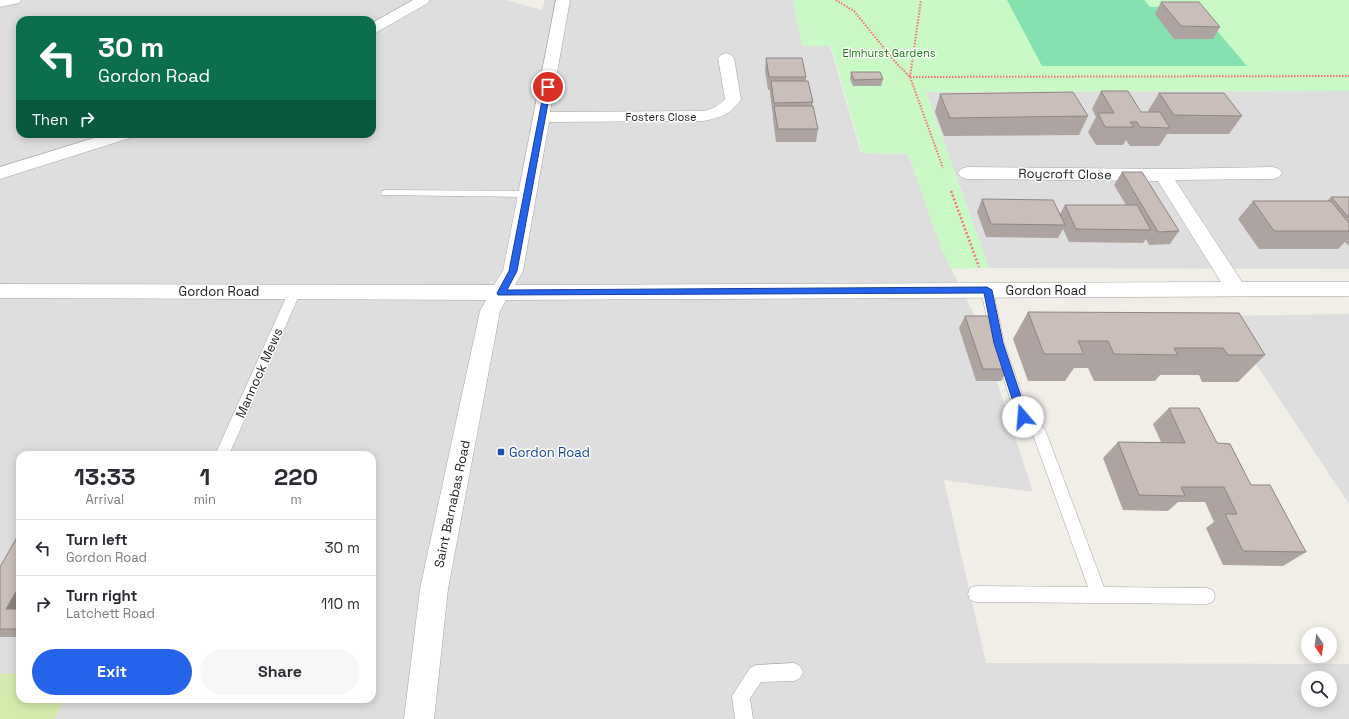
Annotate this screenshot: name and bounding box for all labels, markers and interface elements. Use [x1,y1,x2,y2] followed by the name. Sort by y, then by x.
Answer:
[98,29,164,65] text: 30 m
[32,32,84,84] icon: left
[842,46,936,60] park label: Elmhurst Gardens
[98,64,210,87] text: Gordon Road
[531,70,565,104] pin
[537,76,559,98] icon: arrive
[76,108,98,130] icon: right
[32,110,68,129] text: Then
[625,110,697,124] street label: Fosters Close
[1018,165,1112,183] street label: Roycroft Close
[1006,282,1086,299] street label: Gordon Road
[179,283,259,300] street label: Gordon Road
[232,325,287,421] street label: Mannock Mews
[1002,396,1044,438] position arrow
[430,439,474,569] street label: Saint Barnabas Road
[509,444,590,461] place label: Gordon Road
[496,447,506,457] marker: Gordon Road
[74,461,136,492] text: 13:33
[199,461,210,492] text: 1
[274,461,318,492] text: 220
[86,491,124,508] text: Arrival
[194,491,216,508] text: min
[290,491,302,508] text: m
[66,530,128,549] text: Turn left
[32,537,54,559] icon: left
[325,538,360,557] text: 30 m
[66,549,147,566] text: Gordon Road
[66,586,137,605] text: Turn right
[32,593,54,615] icon: right
[321,594,360,613] text: 110 m
[66,605,155,622] text: Latchett Road
[1301,627,1337,663] north arrow
[1301,627,1337,707] map controls
[32,649,192,695] button: Exit
[200,649,360,695] button: Share
[1301,671,1337,707] button: search

